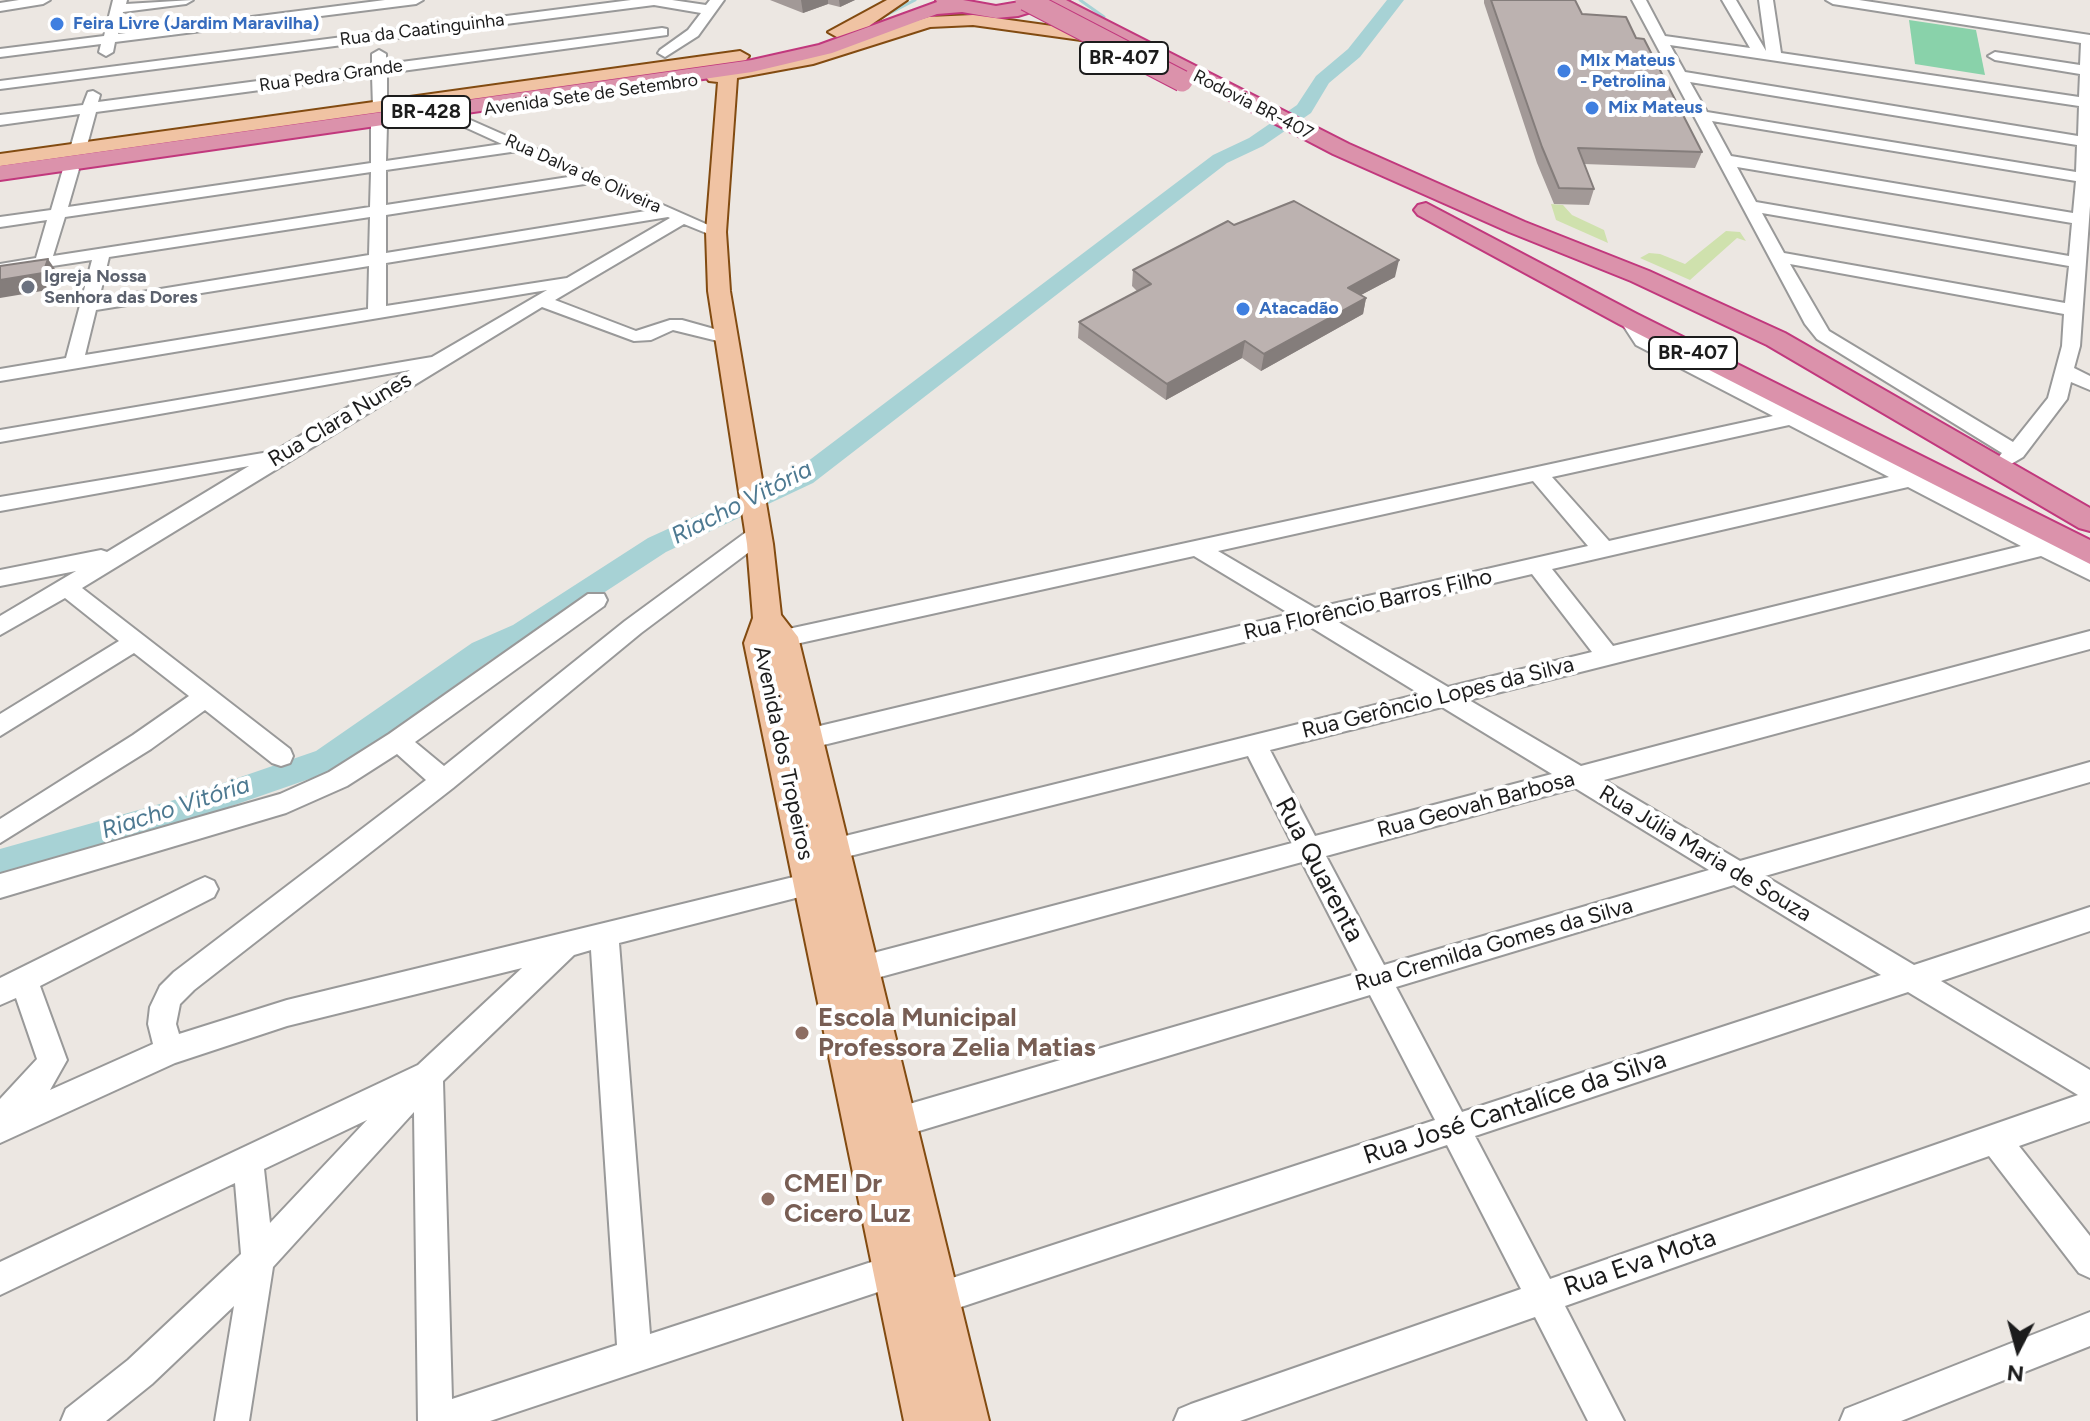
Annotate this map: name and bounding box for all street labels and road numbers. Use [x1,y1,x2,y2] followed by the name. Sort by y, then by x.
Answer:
[339,9,505,51] street label: Rua da Caatinguinha
[1080,42,1168,74] road number: BR-407
[258,55,404,97] street label: Rua Pedra Grande
[1189,65,1317,145] street label: Rodovia BR-407
[483,69,699,121] street label: Avenida Sete de Setembro
[382,96,470,128] road number: BR-428
[502,130,664,218] street label: Rua Dalva de Oliveira
[1649,337,1737,369] road number: BR-407
[264,367,416,473] street label: Rua Clara Nunes
[1241,564,1495,646] street label: Rua Florêncio Barros Filho
[747,644,819,862] street label: Avenida dos Tropeiros
[1299,651,1577,745] street label: Rua Gerôncio Lopes da Silva
[1374,766,1578,844] street label: Rua Geovah Barbosa
[1594,780,1816,928] street label: Rua Júlia Maria de Souza
[1268,792,1370,948] street label: Rua Quarenta
[1352,893,1636,997] street label: Rua Cremilda Gomes da Silva
[1360,1044,1670,1172] street label: Rua José Cantalíce da Silva
[1560,1222,1720,1304] street label: Rua Eva Mota

